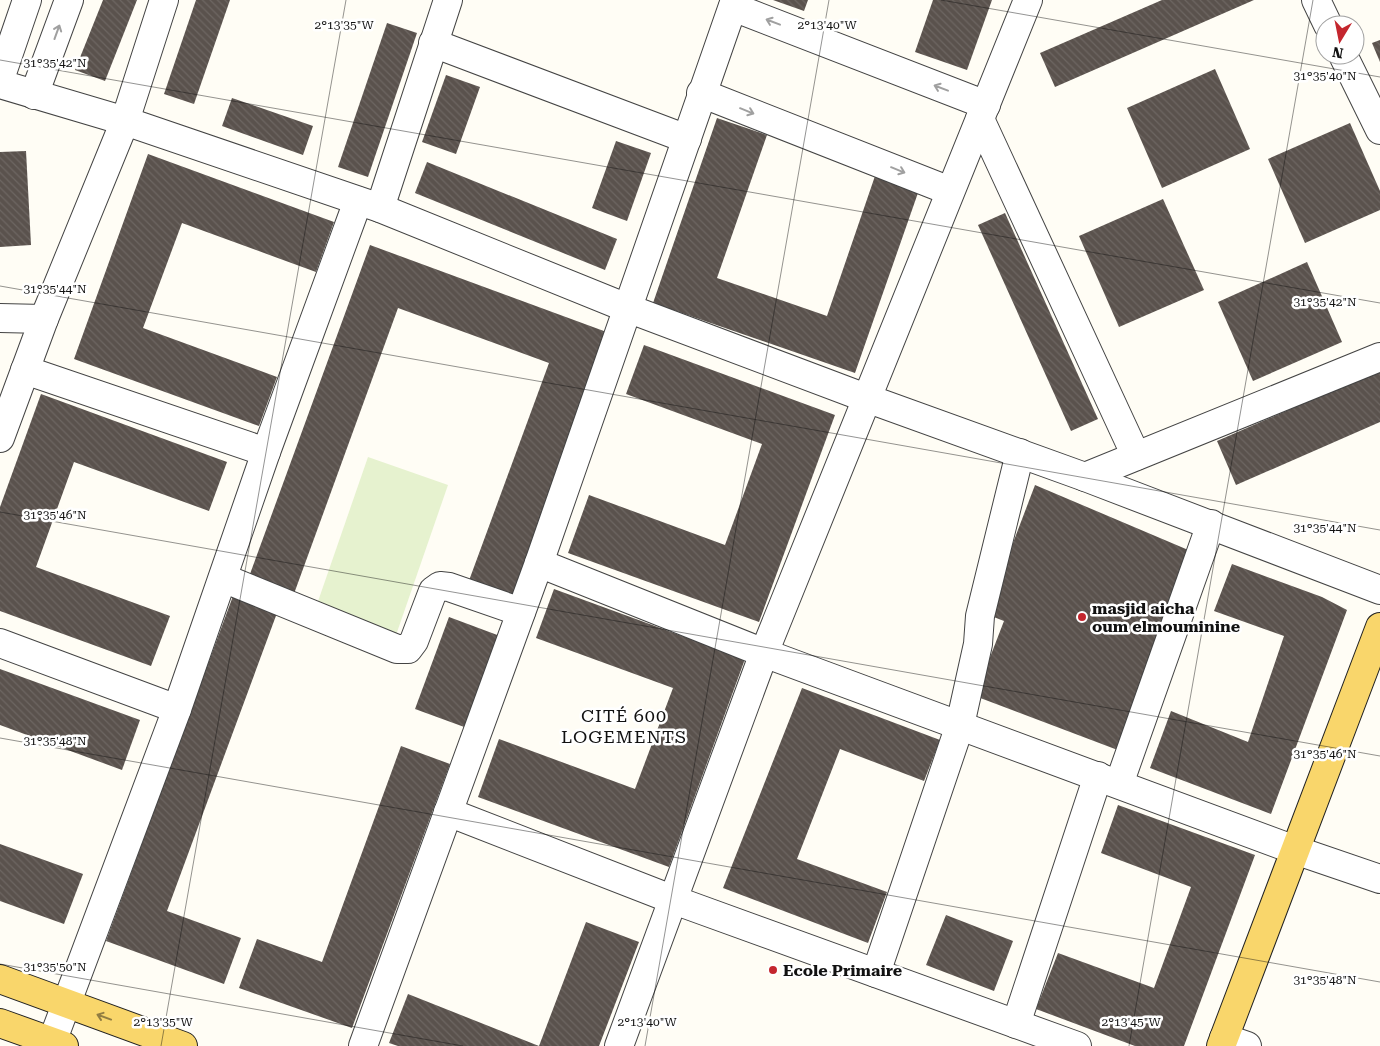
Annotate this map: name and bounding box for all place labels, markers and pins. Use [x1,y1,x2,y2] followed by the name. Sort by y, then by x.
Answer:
[1092,599,1240,636] place label: masjid aicha oum elmouminine
[1076,611,1088,623] marker: masjid aicha oum elmouminine
[783,961,902,980] place label: Ecole Primaire
[767,964,779,976] marker: Ecole Primaire

